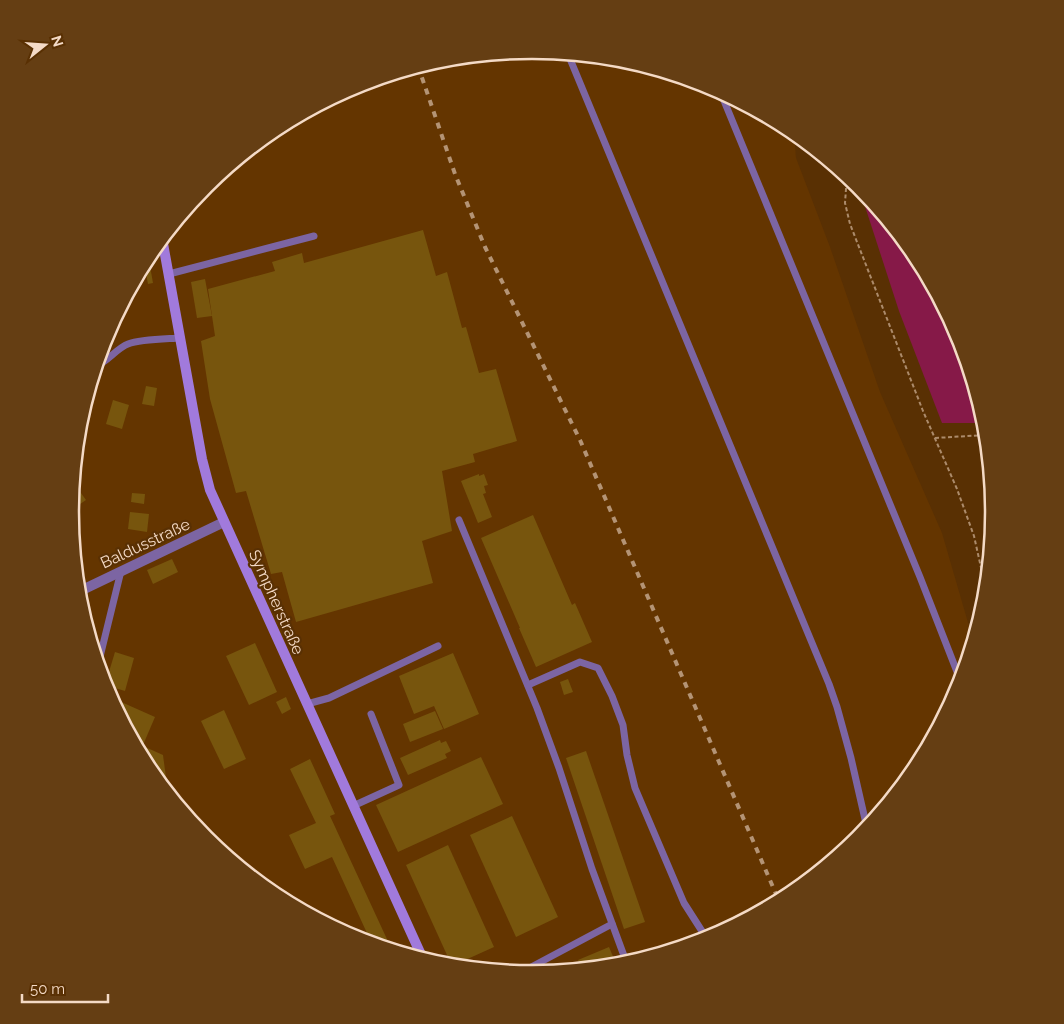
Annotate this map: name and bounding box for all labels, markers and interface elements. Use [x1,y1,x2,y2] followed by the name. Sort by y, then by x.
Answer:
[20,20,70,70] north arrow
[48,34,67,49] text: N
[97,514,193,572] street label: Baldusstraße
[245,547,308,658] street label: Sympherstraße
[22,972,109,1004] scale bar
[30,980,65,998] text: 50 m

